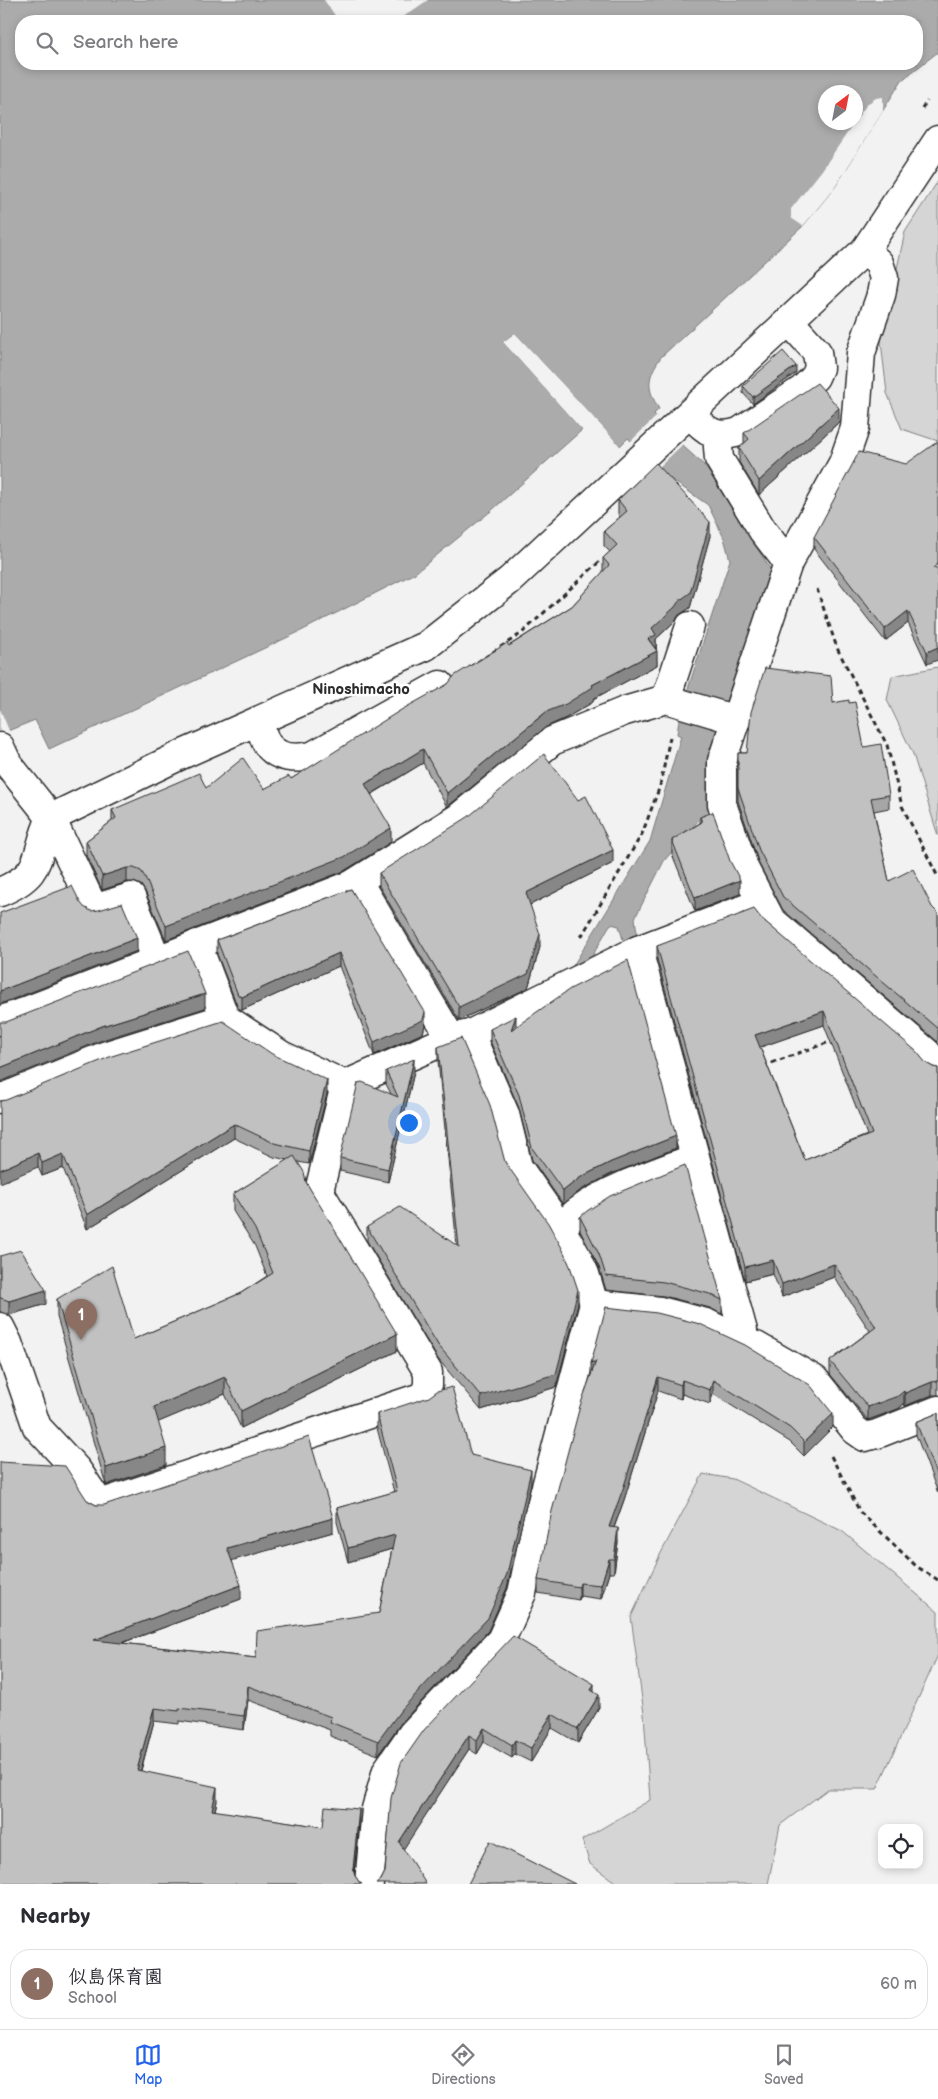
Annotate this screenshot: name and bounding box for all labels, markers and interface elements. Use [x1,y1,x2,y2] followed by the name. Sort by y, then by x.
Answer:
[15,15,923,70] search box
[33,29,61,57] icon: search
[73,31,178,54] text: Search here
[818,85,863,130] north arrow
[312,680,410,699] district label: Ninoshimacho
[396,1110,422,1136] your location
[65,1299,97,1340] pin: 1
[878,1824,923,1869] map controls
[878,1824,923,1869] button: locate
[20,1904,90,1929] text: Nearby
[68,1966,163,1989] text: 似島保育園
[34,1975,40,1994] text: 1
[880,1975,917,1994] text: 60 m
[68,1989,117,2008] text: School
[134,2041,163,2088] tab: Map
[431,2041,496,2088] tab: Directions
[764,2041,804,2088] tab: Saved

